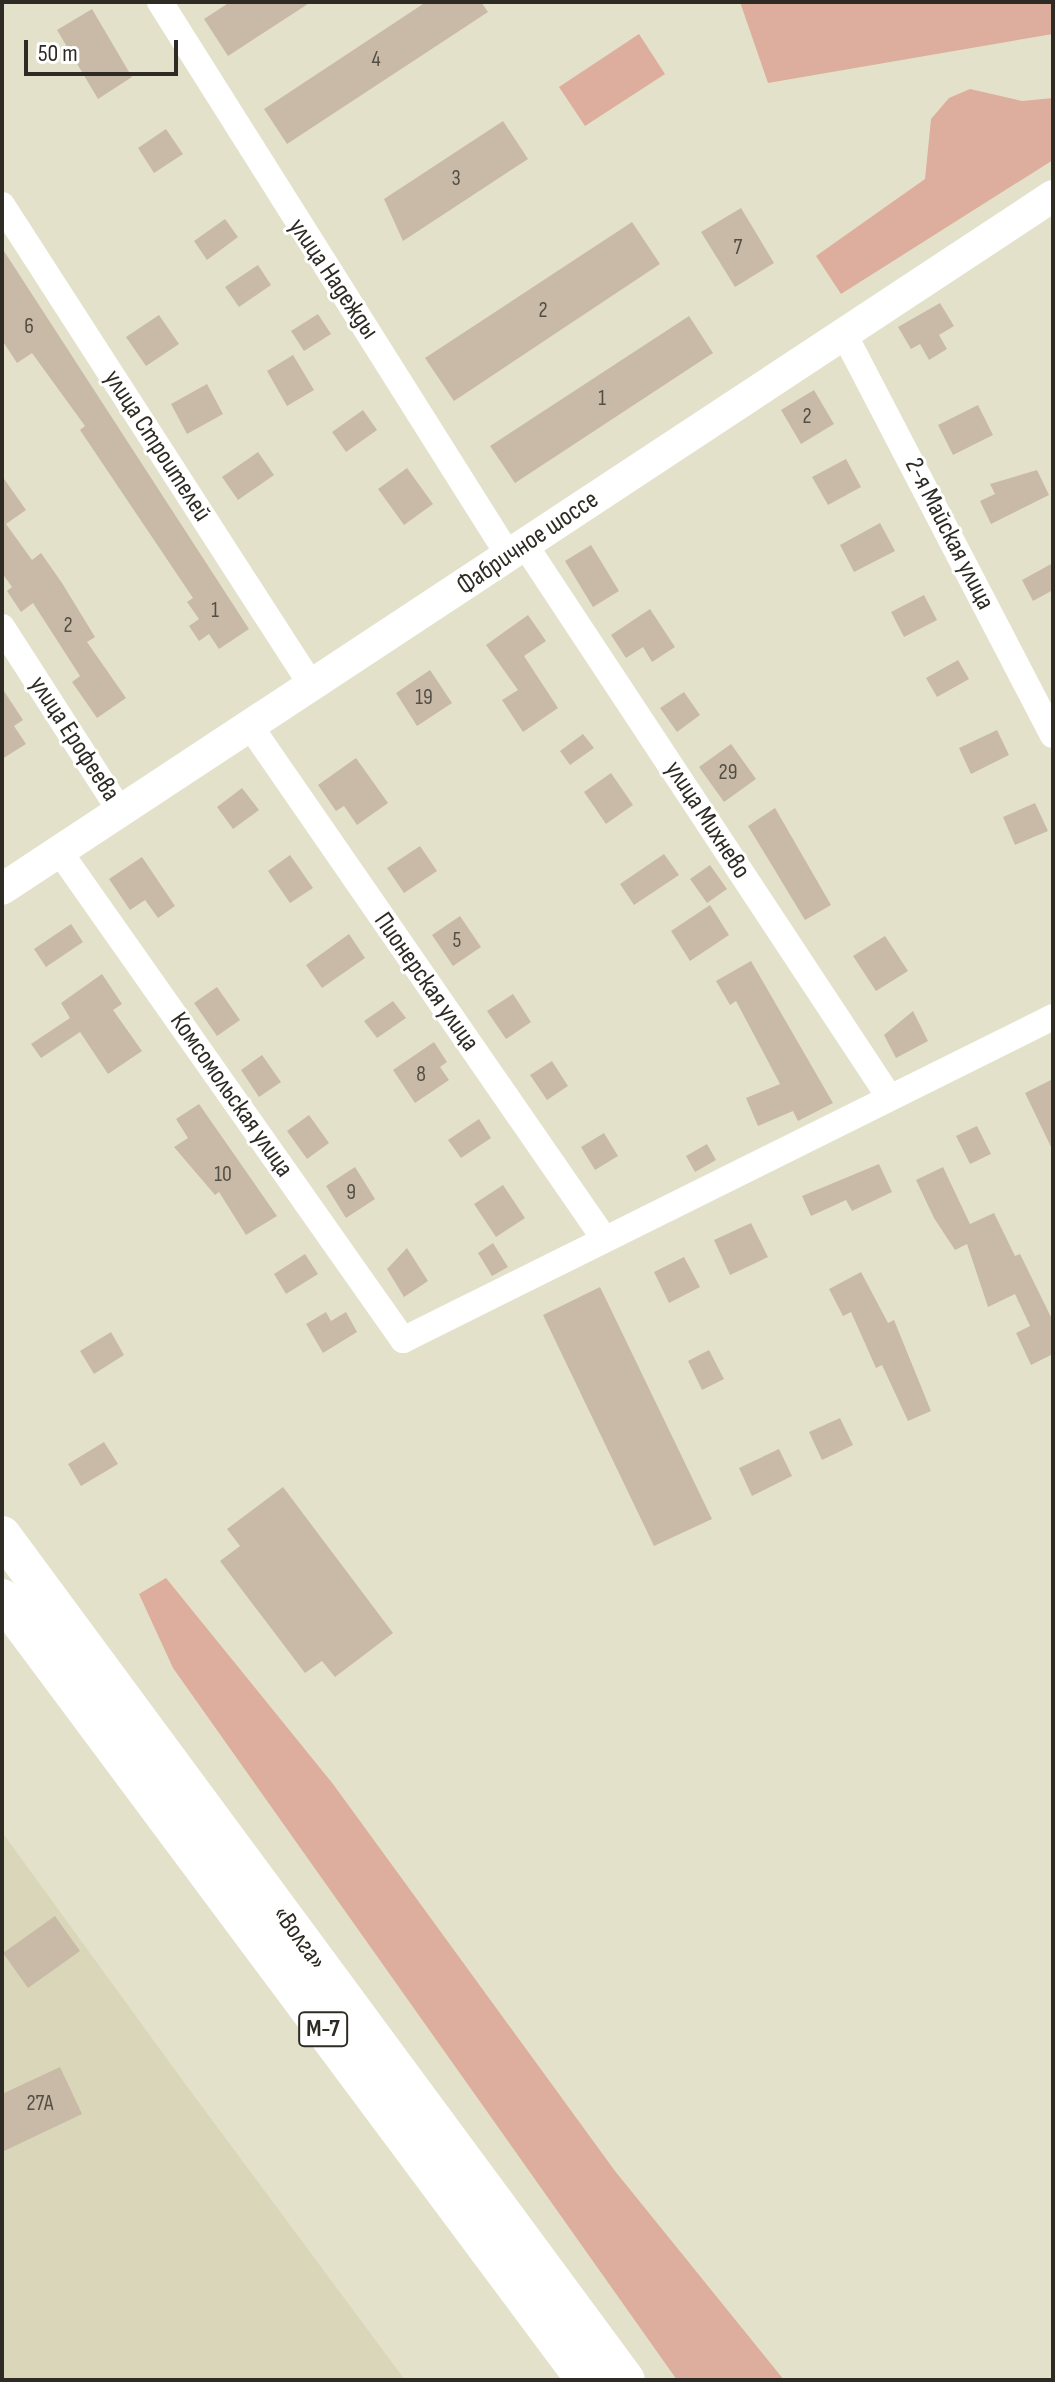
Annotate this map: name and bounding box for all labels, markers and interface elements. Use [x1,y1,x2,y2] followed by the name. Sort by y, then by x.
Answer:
[28,24,182,74] scale bar
[38,39,78,68] text: 50 m
[371,47,381,73] house number: 4
[451,166,461,192] house number: 3
[281,213,385,345] street label: улица Надежды
[734,235,742,261] house number: 7
[538,298,548,324] house number: 2
[24,314,34,340] house number: 6
[96,364,218,528] street label: улица Строителей
[598,386,606,412] house number: 1
[802,404,812,430] house number: 2
[897,453,1001,615] street label: 2-я Майская улица
[451,484,605,602] street label: Фабричное шоссе
[211,598,219,624] house number: 1
[63,613,73,639] house number: 2
[22,671,126,807] street label: улица Ерофеева
[415,685,433,711] house number: 19
[657,755,757,885] street label: улица Михнево
[719,760,737,786] house number: 29
[367,907,485,1057] street label: Пионерская улица
[453,928,461,954] house number: 5
[163,1007,299,1183] street label: Комсомольская улица
[416,1062,426,1088] house number: 8
[214,1162,232,1188] house number: 10
[346,1180,356,1206] house number: 9
[265,1900,333,1976] street label: «Волга»
[297,2009,349,2049] road number: М-7
[27,2091,53,2117] house number: 27А

